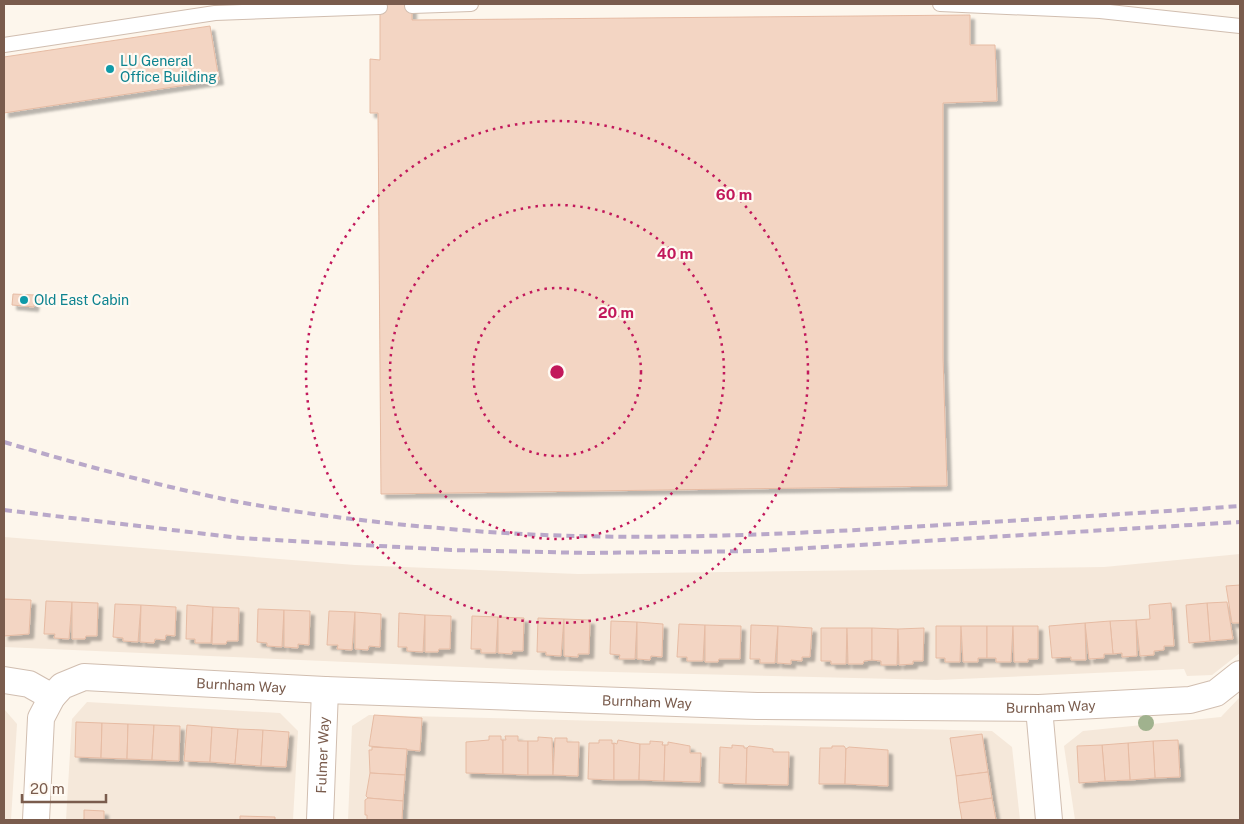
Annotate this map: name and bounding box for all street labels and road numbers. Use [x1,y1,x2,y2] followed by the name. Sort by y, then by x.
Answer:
[196,675,287,696] street label: Burnham Way
[602,692,693,712] street label: Burnham Way
[1006,697,1097,716] street label: Burnham Way
[313,716,332,794] street label: Fulmer Way

